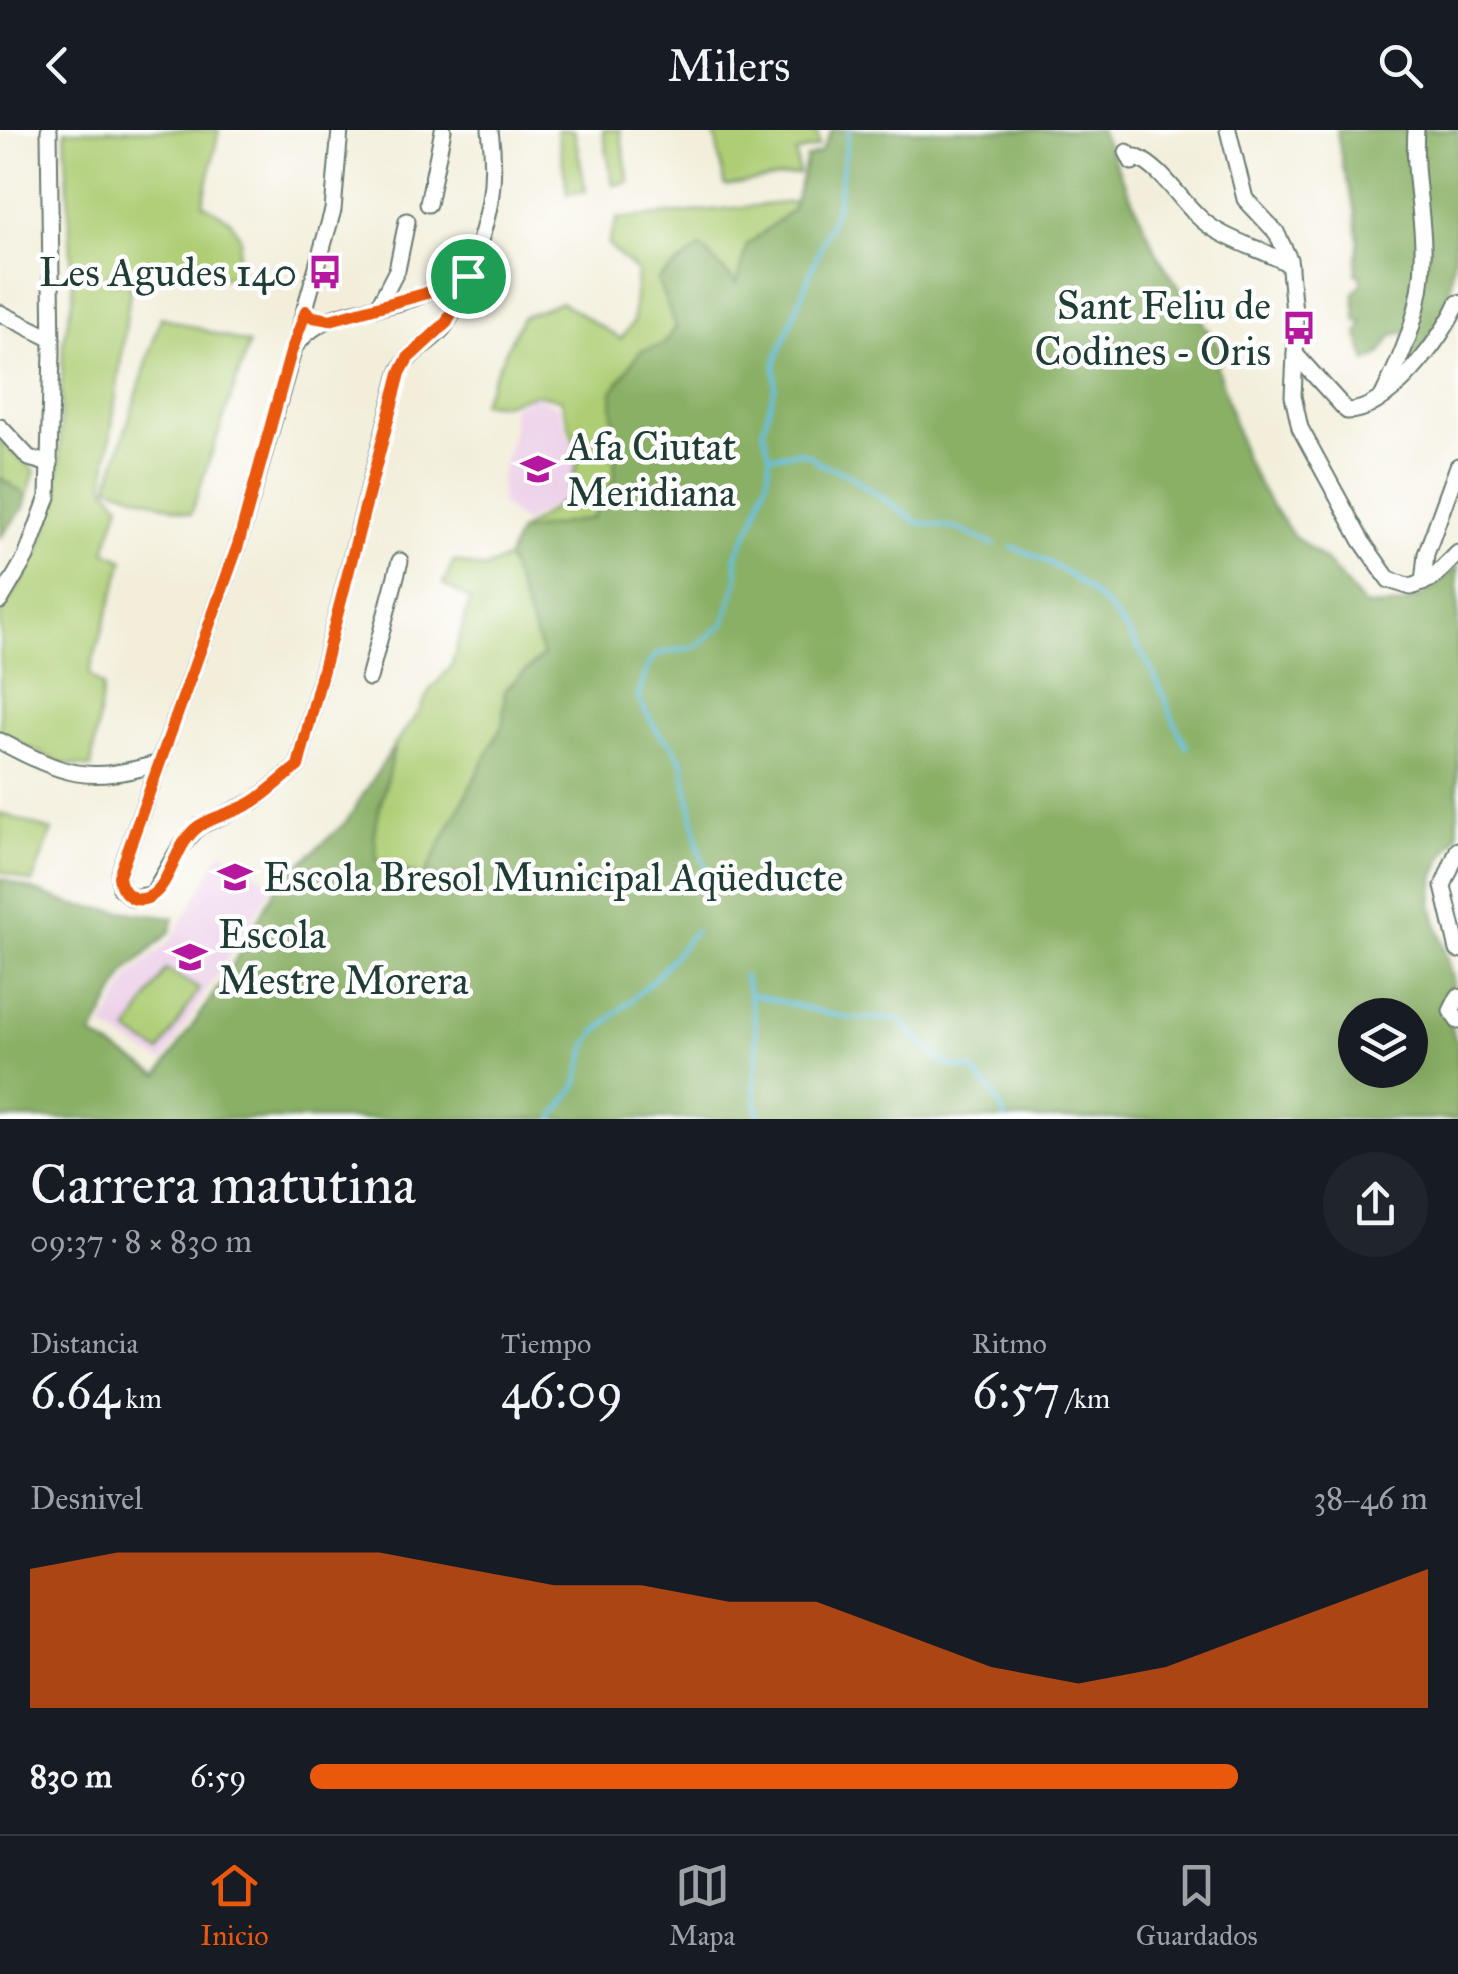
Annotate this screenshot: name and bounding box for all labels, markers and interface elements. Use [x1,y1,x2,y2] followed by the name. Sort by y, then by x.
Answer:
[30,38,85,93] icon: back
[668,38,790,93] text: Milers
[1373,38,1428,93] icon: search
[426,234,511,319] pin
[39,248,297,297] place label: Les Agudes 140
[441,249,496,304] icon: arrive
[306,253,344,291] bus stop icon: Les Agudes 140
[1035,281,1271,376] place label: Sant Feliu de Codines - Oris
[1280,309,1318,347] bus stop icon: Sant Feliu de Codines - Oris
[564,422,736,517] place label: Afa Ciutat Meridiana
[519,450,557,488] school or university icon: Afa Ciutat Meridiana
[263,853,843,902] place label: Escola Bresol Municipal Aqüeducte
[216,858,254,896] school or university icon: Escola Bresol Municipal Aqüeducte
[218,910,469,1005] place label: Escola Mestre Morera
[171,938,209,976] school or university icon: Escola Mestre Morera
[1338,998,1428,1088] map controls
[1338,998,1428,1088] button: layers
[30,1151,416,1218] text: Carrera matutina
[1323,1152,1428,1257] button: share
[30,1222,252,1261] text: 09:37 · 8 × 830 m
[30,1326,138,1361] text: Distancia
[501,1326,591,1361] text: Tiempo
[972,1326,1047,1361] text: Ritmo
[30,1361,120,1422] text: 6.64
[501,1361,623,1422] text: 46:09
[972,1361,1060,1422] text: 6:57
[120,1381,162,1416] text: km
[1060,1381,1110,1416] text: /km
[30,1479,143,1518] text: Desnivel
[1313,1479,1428,1518] text: 38–46 m
[30,1757,112,1796] text: 830 m
[190,1757,247,1796] text: 6:59
[200,1858,269,1953] tab: Inicio
[669,1858,735,1953] tab: Mapa
[1136,1858,1258,1953] tab: Guardados

